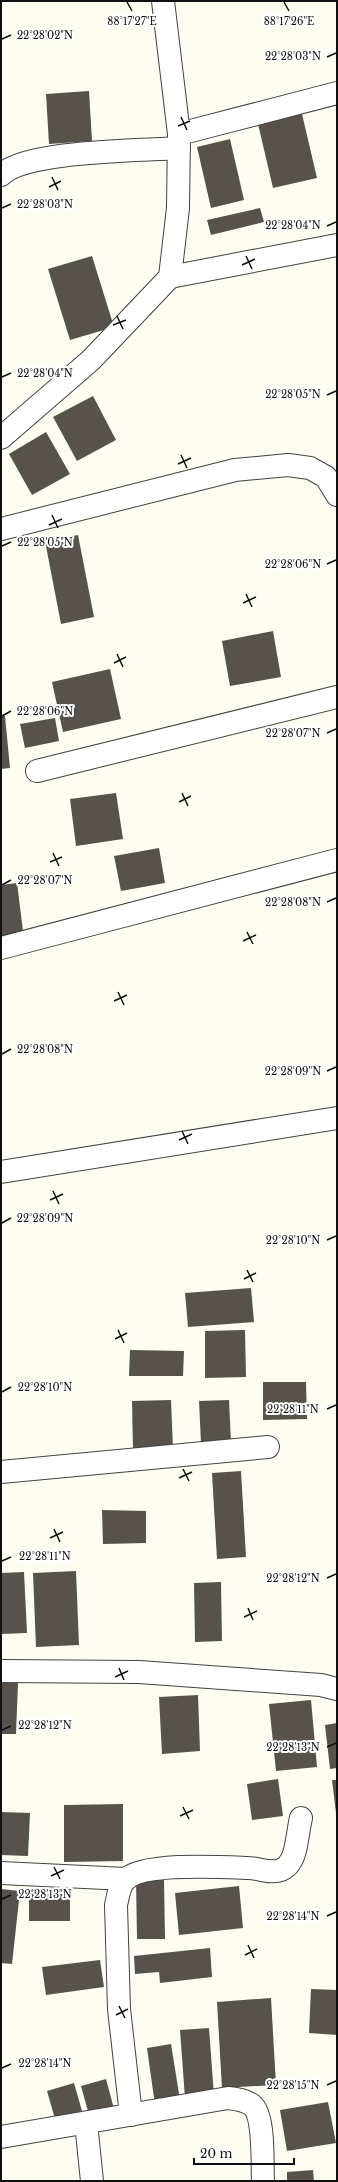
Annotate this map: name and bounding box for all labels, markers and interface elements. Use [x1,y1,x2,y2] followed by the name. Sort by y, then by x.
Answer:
[107,15,157,28] text: 88°17'27"E
[264,15,314,28] text: 88°17'26"E
[17,29,73,42] text: 22°28'02"N
[265,50,321,63] text: 22°28'03"N
[17,198,73,211] text: 22°28'03"N
[265,219,321,232] text: 22°28'04"N
[17,367,73,380] text: 22°28'04"N
[265,388,321,401] text: 22°28'05"N
[17,536,73,549] text: 22°28'05"N
[265,558,321,571] text: 22°28'06"N
[17,705,73,718] text: 22°28'06"N
[266,727,321,740] text: 22°28'07"N
[18,874,73,887] text: 22°28'07"N
[265,896,321,909] text: 22°28'08"N
[17,1043,73,1056] text: 22°28'08"N
[265,1065,321,1078] text: 22°28'09"N
[17,1212,73,1225] text: 22°28'09"N
[266,1234,320,1247] text: 22°28'10"N
[18,1381,72,1394] text: 22°28'10"N
[267,1403,319,1416] text: 22°28'11"N
[19,1550,71,1563] text: 22°28'11"N
[266,1572,320,1585] text: 22°28'12"N
[18,1719,72,1732] text: 22°28'12"N
[266,1741,320,1754] text: 22°28'13"N
[18,1888,72,1901] text: 22°28'13"N
[267,1910,319,1923] text: 22°28'14"N
[19,2057,71,2070] text: 22°28'14"N
[267,2079,319,2092] text: 22°28'15"N
[194,2140,294,2166] scale bar
[200,2146,232,2161] text: 20 m

